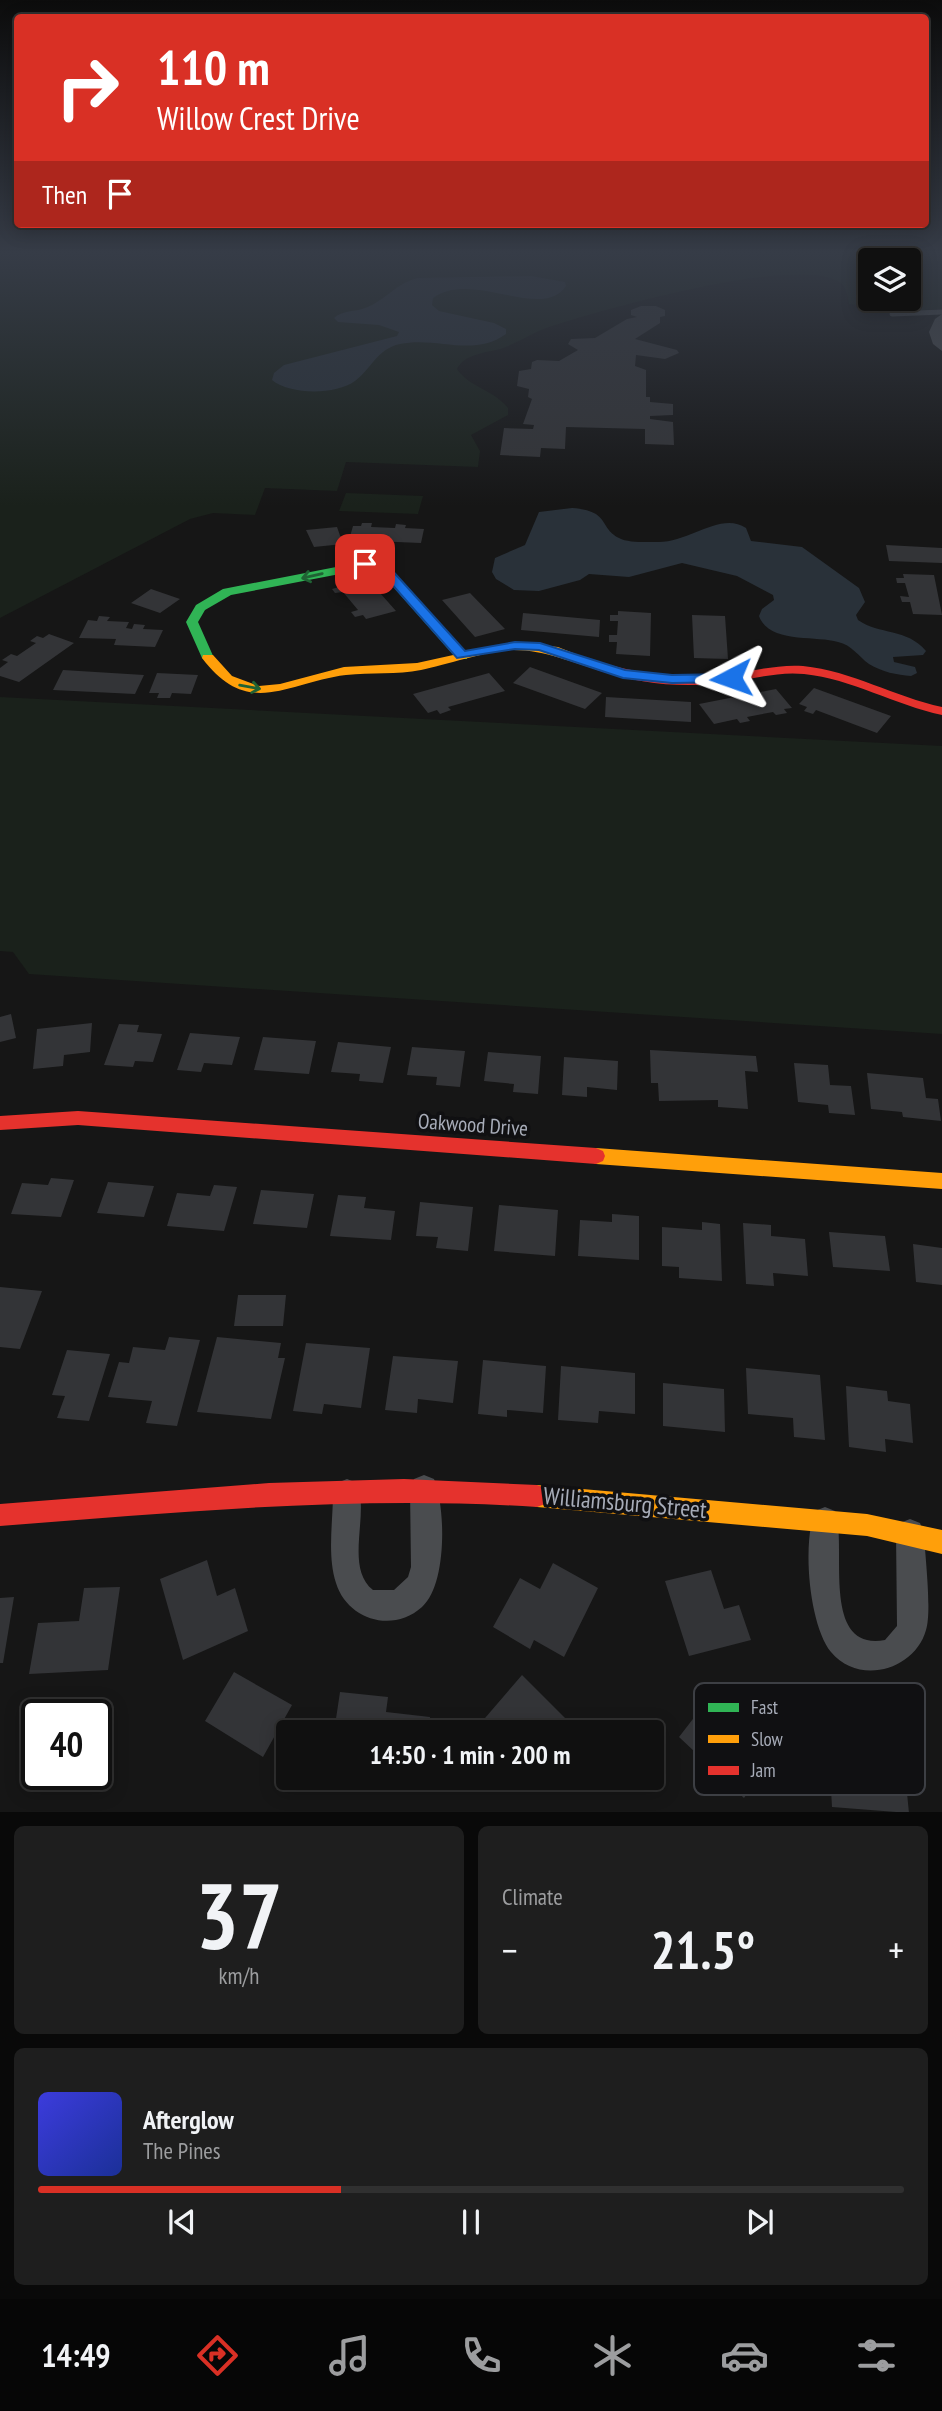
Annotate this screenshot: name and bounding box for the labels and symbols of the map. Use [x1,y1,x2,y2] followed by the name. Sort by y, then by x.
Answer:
[335,534,395,594] pin
[301,569,324,583] one-way arrow
[694,641,768,715] position arrow
[238,681,261,695] one-way arrow
[417,1107,529,1142] street label: Oakwood Drive
[542,1480,708,1525] street label: Williamsburg Street
[694,1683,925,1795] legend
[751,1695,779,1719] text: Fast
[21,1699,112,1790] speed limit sign: 40
[751,1727,784,1751] text: Slow
[750,1758,776,1782] text: Jam

